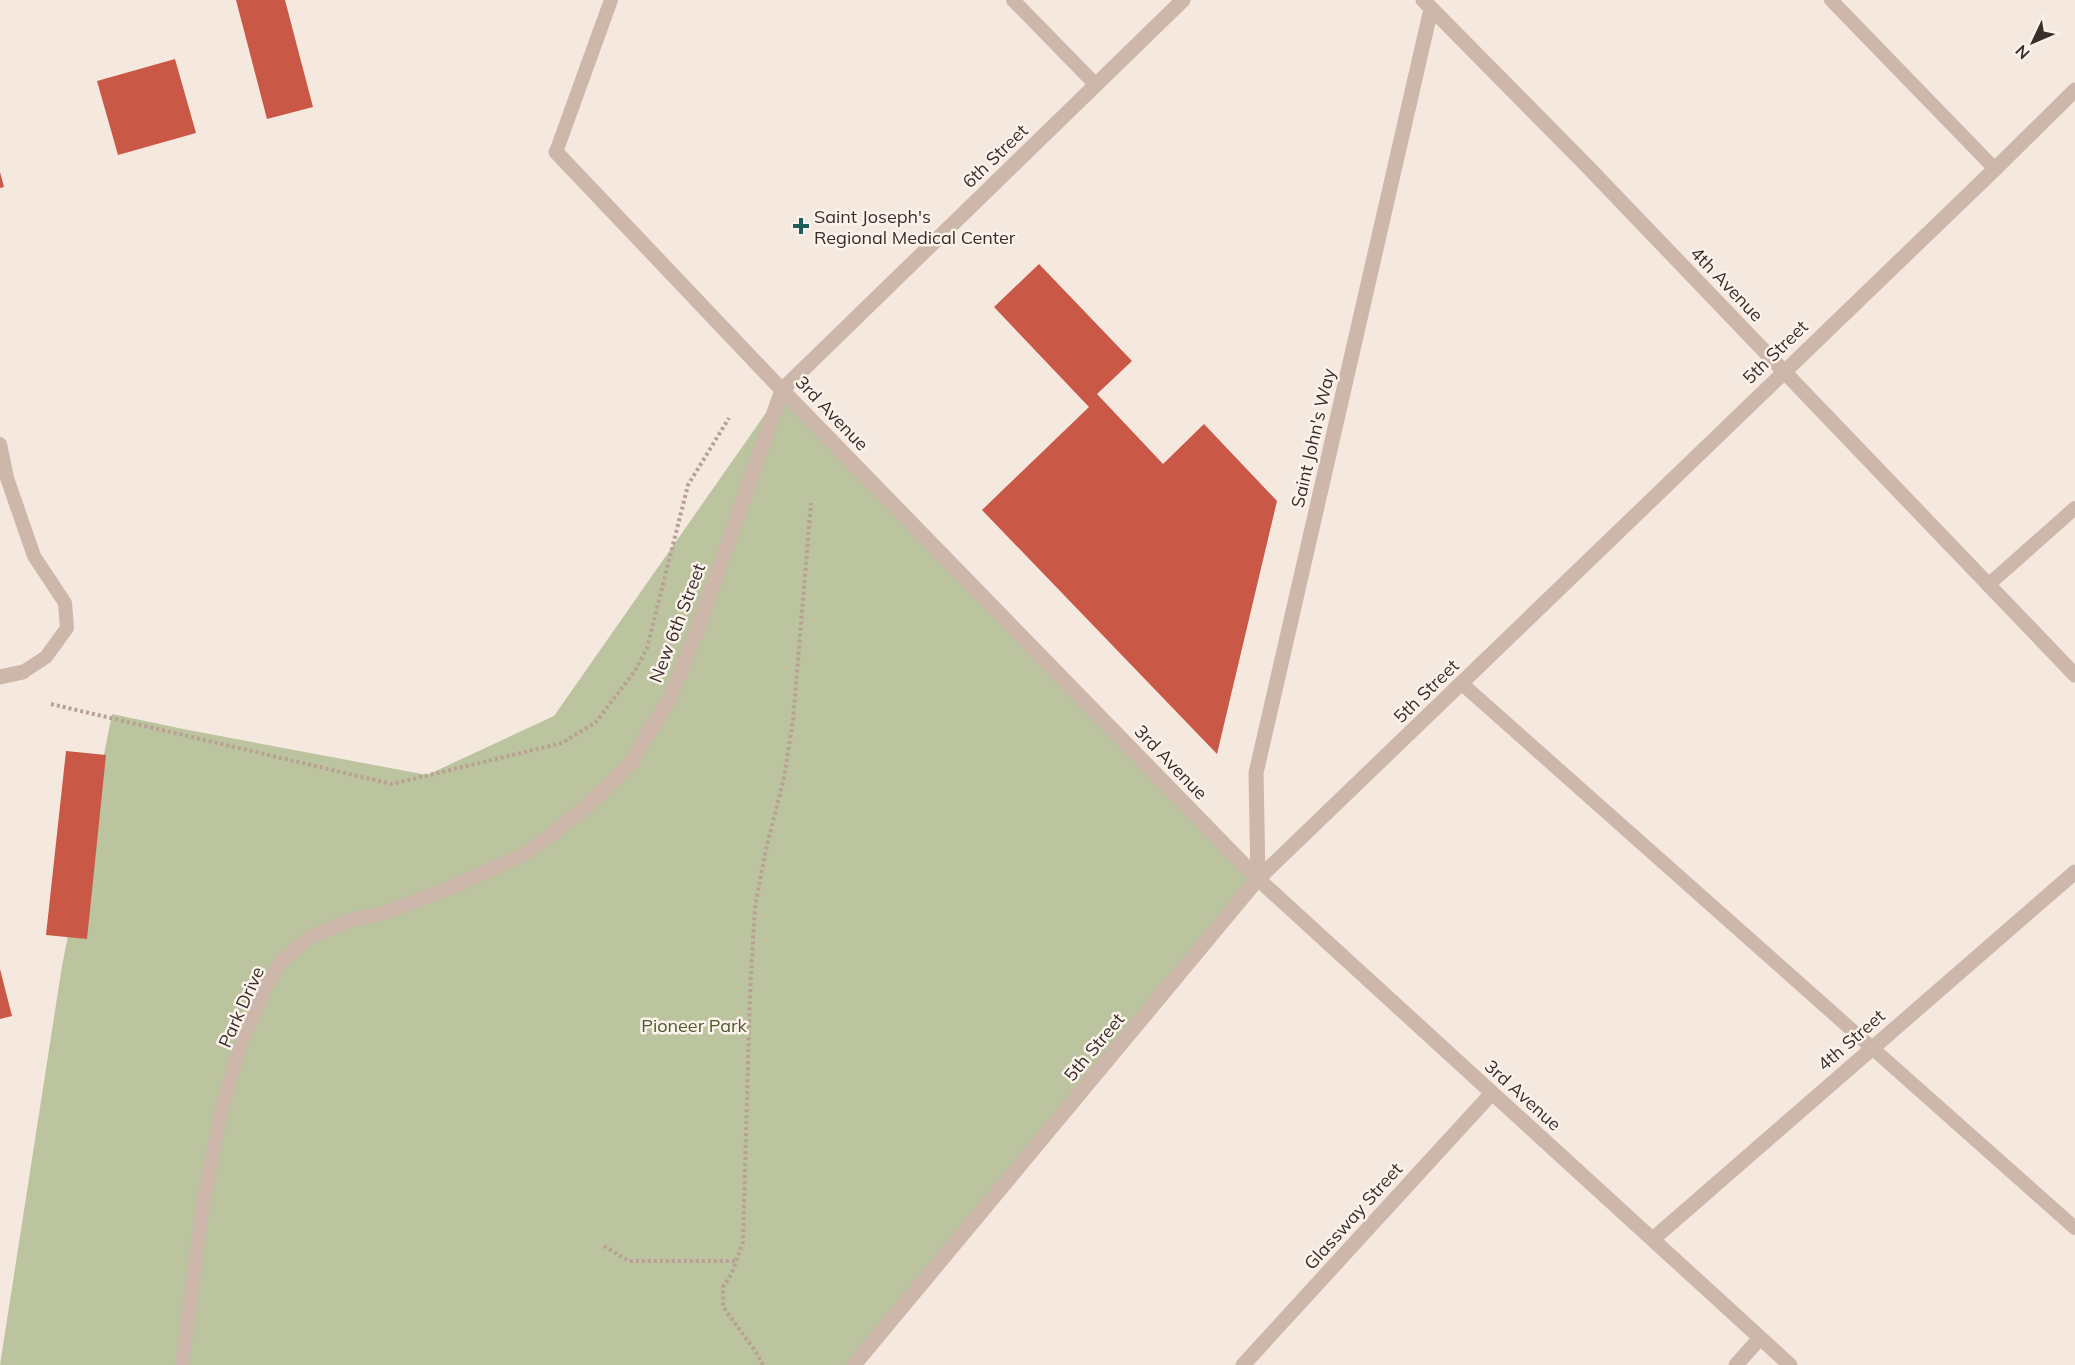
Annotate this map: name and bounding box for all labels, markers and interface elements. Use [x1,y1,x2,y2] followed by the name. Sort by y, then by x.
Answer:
[2003,12,2063,72] north arrow
[2011,41,2034,64] text: N
[957,119,1033,193] street label: 6th Street
[814,205,1016,249] place label: Saint Joseph's Regional Medical Center
[792,217,810,235] marker: Saint Joseph's Regional Medical Center
[1686,242,1768,326] street label: 4th Avenue
[1737,315,1813,389] street label: 5th Street
[1286,366,1340,510] street label: Saint John's Way
[791,371,873,455] street label: 3rd Avenue
[644,560,710,686] street label: New 6th Street
[1388,654,1464,728] street label: 5th Street
[1130,720,1212,804] street label: 3rd Avenue
[213,963,269,1051] street label: Park Drive
[1812,1004,1890,1076] street label: 4th Street
[1059,1008,1129,1086] street label: 5th Street
[641,1014,747,1037] park label: Pioneer Park
[1480,1055,1566,1135] street label: 3rd Avenue
[1299,1158,1407,1274] street label: Glassway Street

